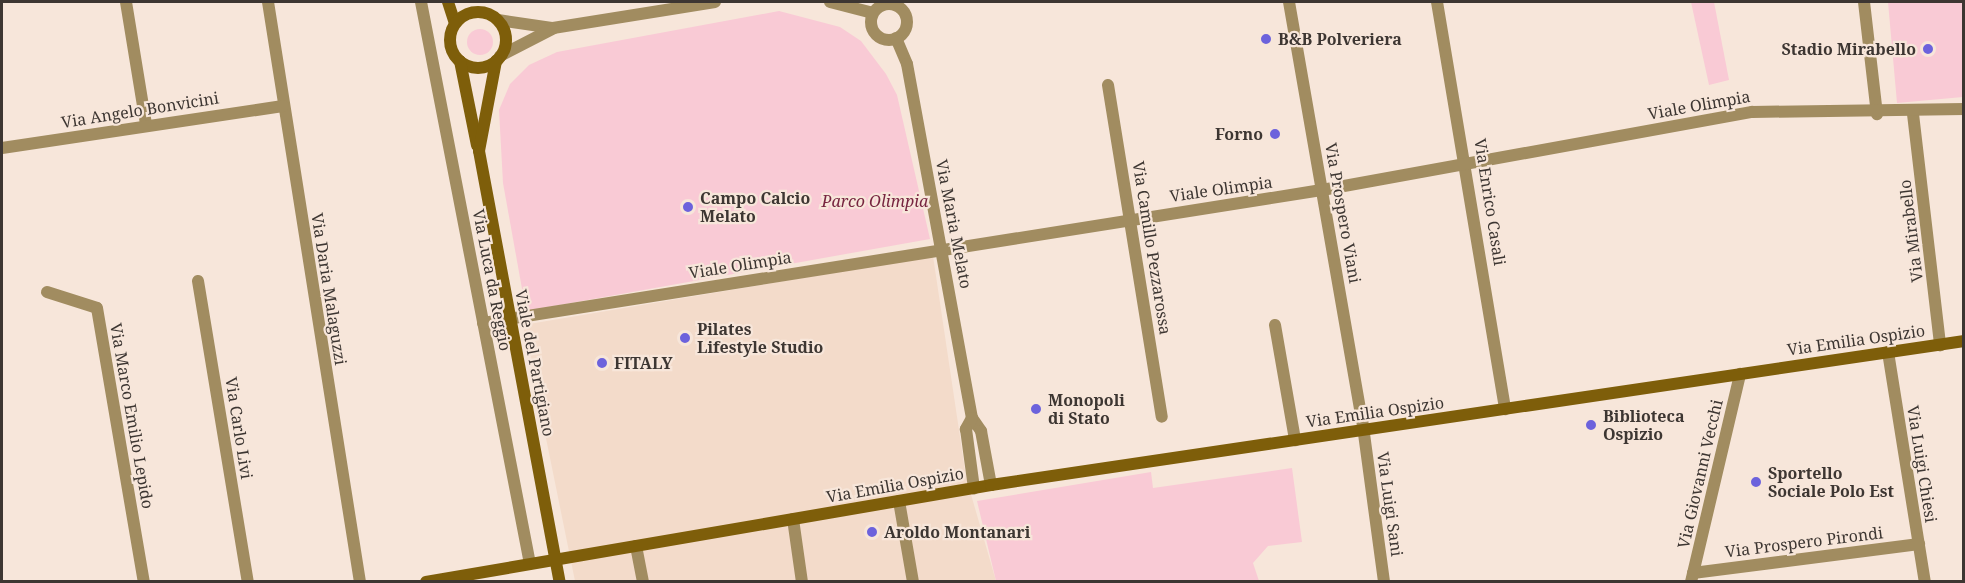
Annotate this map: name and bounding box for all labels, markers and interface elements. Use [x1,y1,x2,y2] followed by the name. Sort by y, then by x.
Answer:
[1278,29,1402,49] place label: B&B Polveriera
[1259,32,1273,46] marker: B&B Polveriera
[1782,39,1916,59] place label: Stadio Mirabello
[1921,42,1935,56] marker: Stadio Mirabello
[1646,87,1752,123] street label: Viale Olimpia
[60,88,220,132] street label: Via Angelo Bonvicini
[1215,124,1263,144] place label: Forno
[1268,127,1282,141] marker: Forno
[1470,137,1510,267] street label: Via Enrico Casali
[1321,141,1365,285] street label: Via Prospero Viani
[932,158,976,290] street label: Via Maria Melato
[1129,160,1175,336] street label: Via Camillo Pezzarossa
[1168,172,1274,206] street label: Viale Olimpia
[1895,179,1927,283] street label: Via Mirabello
[700,188,810,226] place label: Campo Calcio Melato
[822,191,928,211] park label: Parco Olimpia
[681,200,695,214] marker: Campo Calcio Melato
[469,208,515,352] street label: Via Luca da Reggio
[307,212,351,366] street label: Via Daria Malaguzzi
[687,247,793,283] street label: Viale Olimpia
[511,288,559,438] street label: Viale del Partigiano
[697,319,823,357] place label: Pilates Lifestyle Studio
[1786,321,1926,359] street label: Via Emilia Ospizio
[106,322,158,510] street label: Via Marco Emilio Lepido
[678,331,692,345] marker: Pilates Lifestyle Studio
[614,353,672,373] place label: FITALY
[595,356,609,370] marker: FITALY
[221,375,257,481] street label: Via Carlo Livi
[1048,390,1125,428] place label: Monopoli di Stato
[1305,393,1445,431] street label: Via Emilia Ospizio
[1673,398,1727,550] street label: Via Giovanni Vecchi
[1029,402,1043,416] marker: Monopoli di Stato
[1903,404,1941,524] street label: Via Luigi Chiesi
[1603,406,1685,444] place label: Biblioteca Ospizio
[1584,418,1598,432] marker: Biblioteca Ospizio
[1373,450,1407,558] street label: Via Luigi Sani
[825,463,965,507] street label: Via Emilia Ospizio
[1768,463,1894,501] place label: Sportello Sociale Polo Est
[1749,475,1763,489] marker: Sportello Sociale Polo Est
[884,522,1030,542] place label: Aroldo Montanari
[1724,523,1884,561] street label: Via Prospero Pirondi
[865,525,879,539] marker: Aroldo Montanari

